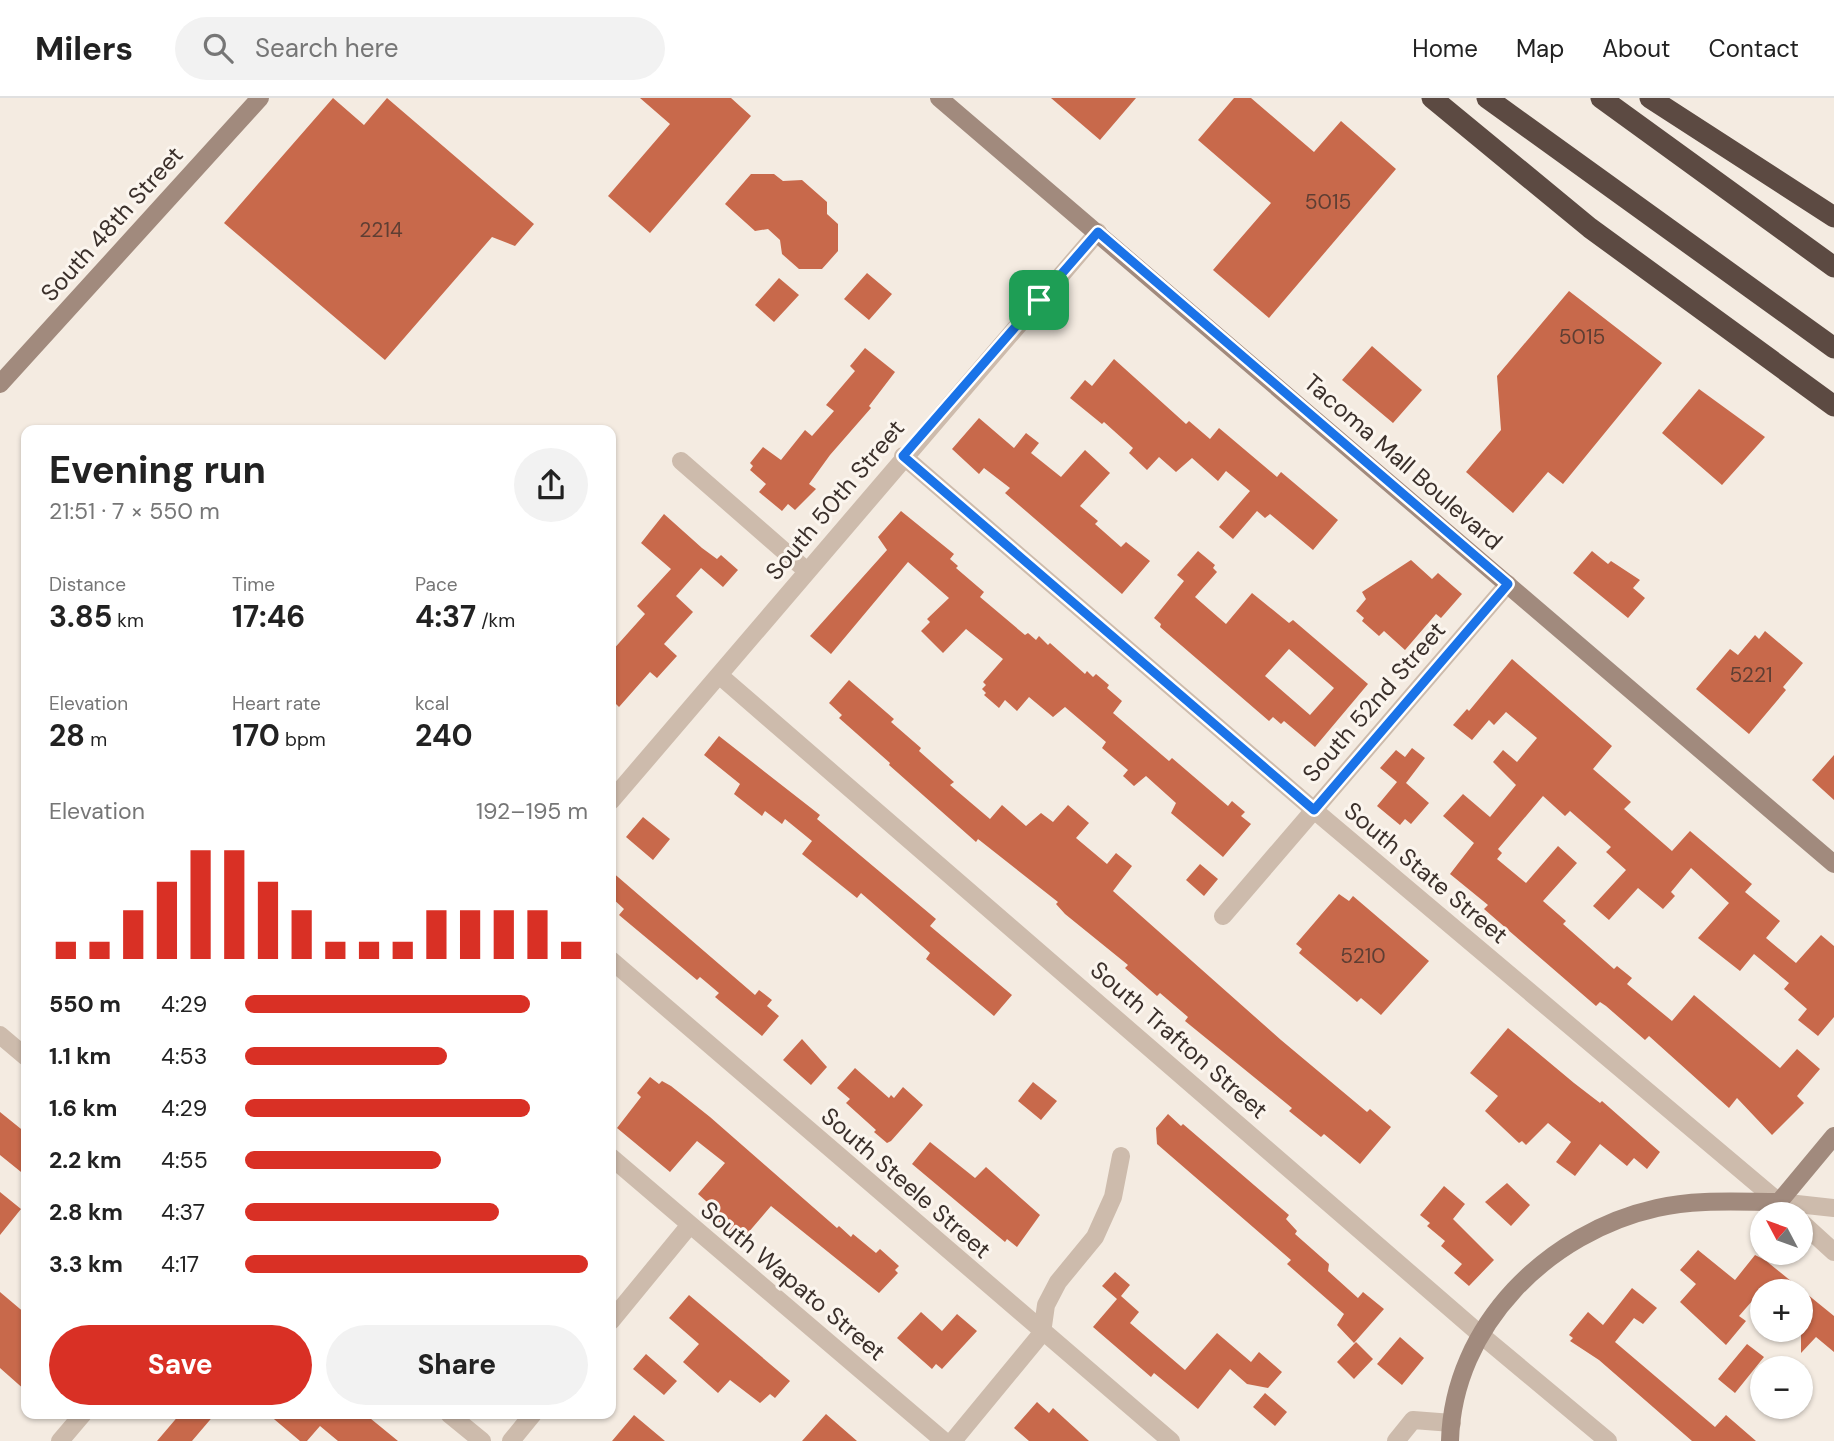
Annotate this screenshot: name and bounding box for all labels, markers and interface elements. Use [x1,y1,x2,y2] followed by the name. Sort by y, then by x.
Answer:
[175,17,665,80] search box
[35,27,133,70] text: Milers
[199,29,237,67] icon: search
[255,31,398,65] text: Search here
[1412,33,1478,64] text: Home
[1516,33,1564,64] text: Map
[1602,33,1671,64] text: About
[1709,33,1799,64] text: Contact
[34,140,189,308] street label: South 48th Street
[1305,188,1351,216] house number: 5015
[359,216,403,244] house number: 2214
[1009,270,1069,330] pin
[1020,281,1058,319] icon: arrive
[1559,323,1605,351] house number: 5015
[1298,367,1509,556] street label: Tacoma Mall Boulevard
[758,413,911,586] street label: South 50th Street
[49,445,266,495] text: Evening run
[514,448,588,522] button: share
[49,496,220,526] text: 21:51 · 7 × 550 m
[49,572,126,597] text: Distance
[232,572,275,597] text: Time
[415,572,458,597] text: Pace
[49,597,112,636] text: 3.85
[232,597,305,636] text: 17:46
[415,597,476,636] text: 4:37
[112,608,144,633] text: km
[476,608,515,633] text: /km
[1295,615,1452,788] street label: South 52nd Street
[1729,661,1773,689] house number: 5221
[49,691,128,716] text: Elevation
[232,691,321,716] text: Heart rate
[415,691,449,716] text: kcal
[49,716,85,755] text: 28
[232,716,280,755] text: 170
[415,716,473,755] text: 240
[85,727,107,752] text: m
[280,727,326,752] text: bpm
[1338,795,1515,950] street label: South State Street
[49,796,145,826] text: Elevation
[476,796,588,826] text: 192–195 m
[1340,942,1386,970] house number: 5210
[1084,954,1274,1125] street label: South Trafton Street
[49,989,121,1019] text: 550 m
[161,989,207,1019] text: 4:29
[49,1041,111,1071] text: 1.1 km
[161,1041,207,1071] text: 4:53
[49,1093,117,1123] text: 1.6 km
[161,1093,207,1123] text: 4:29
[815,1100,998,1265] street label: South Steele Street
[49,1145,122,1175] text: 2.2 km
[161,1145,208,1175] text: 4:55
[694,1194,892,1367] street label: South Wapato Street
[49,1197,123,1227] text: 2.8 km
[161,1197,205,1227] text: 4:37
[1750,1202,1813,1265] north arrow
[1750,1202,1813,1419] map controls
[49,1249,123,1279] text: 3.3 km
[161,1249,199,1279] text: 4:17
[1750,1279,1813,1342] button: +
[49,1325,312,1405] button: Save
[326,1325,588,1405] button: Share
[1750,1356,1813,1419] button: −

